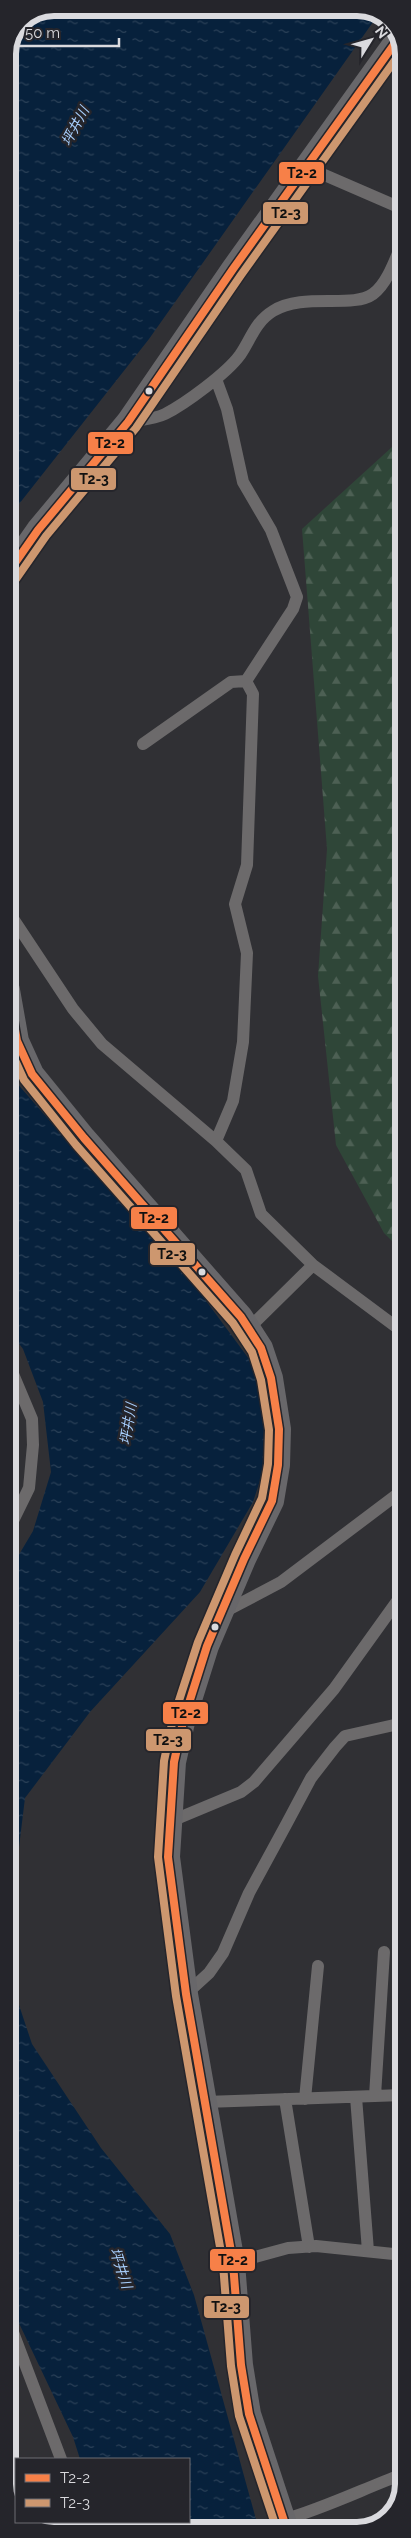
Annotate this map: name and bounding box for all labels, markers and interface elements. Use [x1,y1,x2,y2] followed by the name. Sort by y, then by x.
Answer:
[18,15,119,47] scale bar
[346,15,396,65] north arrow
[372,23,391,41] text: N
[25,24,60,42] text: 50 m
[58,102,93,148] water label: 坪井川
[278,161,325,185] line badge: T2-2
[287,165,317,181] text: T2-2
[262,201,309,225] line badge: T2-3
[271,205,301,221] text: T2-3
[144,386,154,396] unlabelled marker
[87,431,134,455] line badge: T2-2
[95,435,125,451] text: T2-2
[70,467,117,491] line badge: T2-3
[79,471,109,487] text: T2-3
[130,1206,178,1230] line badge: T2-2
[139,1210,169,1226] text: T2-2
[149,1242,196,1266] line badge: T2-3
[157,1246,187,1262] text: T2-3
[197,1267,207,1277] unlabelled marker
[117,1400,139,1446] water label: 坪井川
[210,1622,220,1632] unlabelled marker
[162,1701,209,1725] line badge: T2-2
[171,1705,201,1721] text: T2-2
[145,1728,192,1752] line badge: T2-3
[153,1732,183,1748] text: T2-3
[107,2246,136,2292] water label: 坪井川
[209,2248,256,2272] line badge: T2-2
[218,2252,248,2268] text: T2-2
[203,2295,250,2319] line badge: T2-3
[211,2299,241,2315] text: T2-3
[15,2458,190,2523] legend
[60,2469,90,2487] text: T2-2
[60,2494,90,2512] text: T2-3

